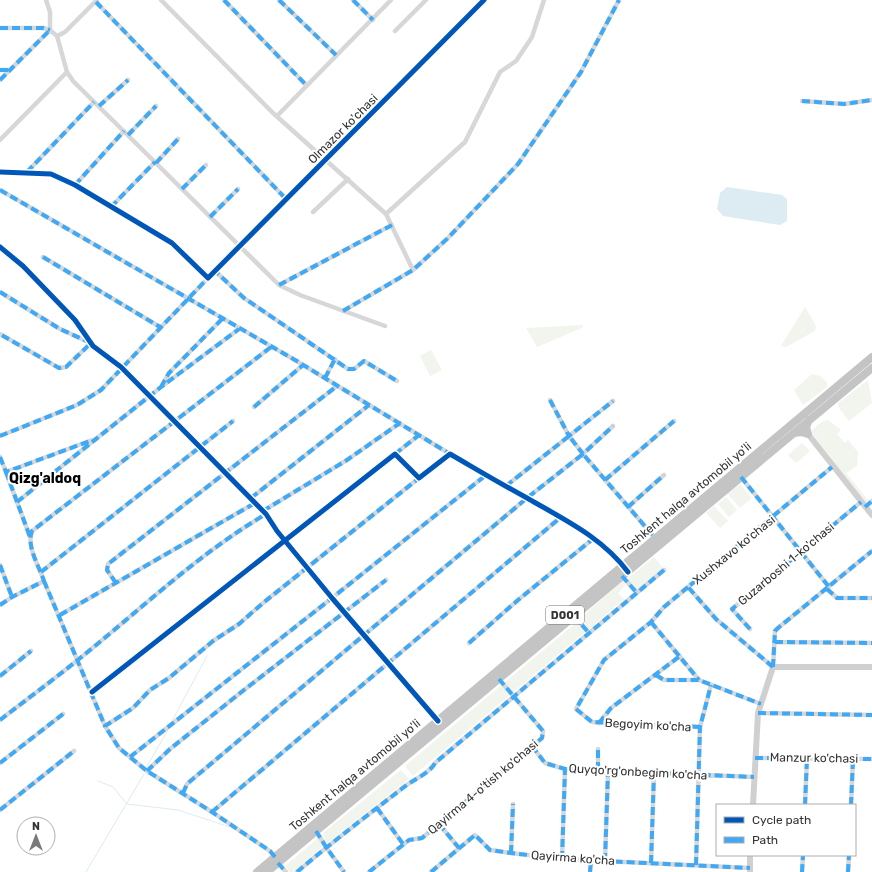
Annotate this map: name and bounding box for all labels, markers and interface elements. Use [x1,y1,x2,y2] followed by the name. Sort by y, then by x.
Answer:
[305,91,381,167] street label: Olmazor ko'chasi
[618,439,754,557] street label: Toshkent halqa avtomobil yo'li
[9,470,81,487] district label: Qizg'aldoq
[690,513,778,587] street label: Xushxavo ko'chasi
[735,520,837,608] street label: Guzarboshi 1-ko'chasi
[546,606,584,624] road number: D001
[287,716,423,834] street label: Toshkent halqa avtomobil yo'li
[604,716,692,734] street label: Begoyim ko'cha
[425,737,541,837] street label: Qayirma 4-o'tish ko'chasi
[770,750,858,766] street label: Manzur ko'chasi
[568,761,708,783] street label: Quyqo'rg'onbegim ko'cha
[716,804,856,856] legend
[752,813,811,827] text: Cycle path
[16,816,56,856] north arrow
[32,820,40,833] text: N
[752,833,778,847] text: Path
[531,848,615,868] street label: Qayirma ko'cha

